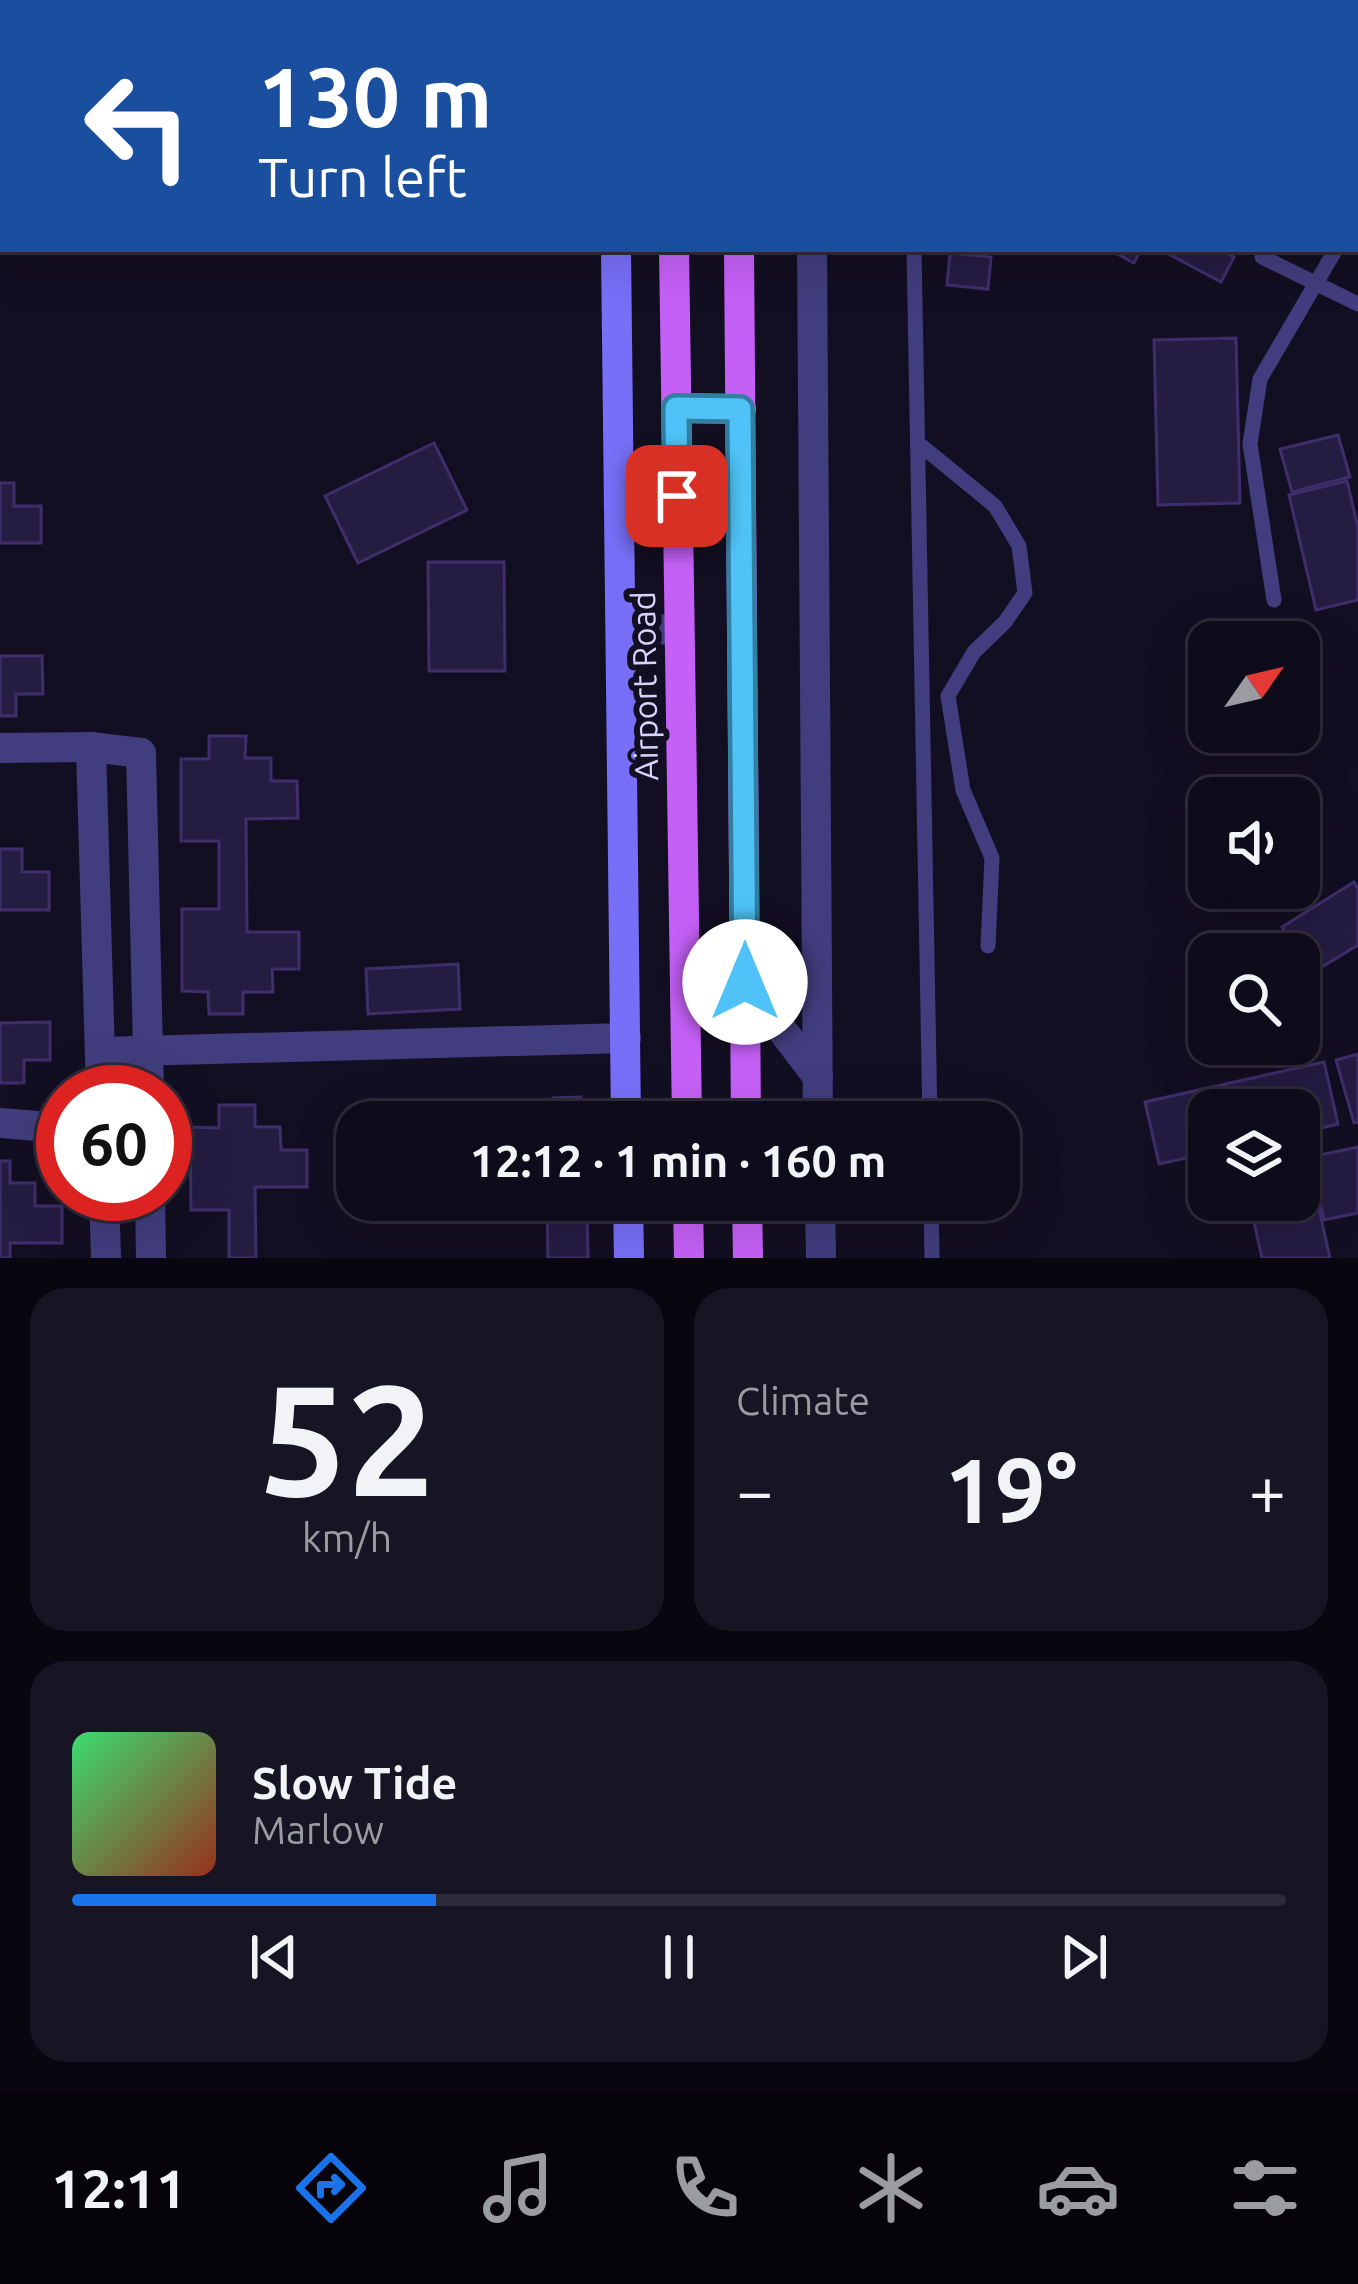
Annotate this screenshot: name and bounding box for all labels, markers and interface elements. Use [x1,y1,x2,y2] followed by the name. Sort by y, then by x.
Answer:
[60,48,216,204] icon: left
[258,49,492,143] text: 130 m
[258,147,467,207] text: Turn left
[626,445,728,547] pin
[644,463,710,529] icon: arrive
[624,591,664,781] street label: Airport Road
[1188,621,1320,753] north arrow
[1188,621,1320,1221] map controls
[1188,777,1320,909] button: sound
[682,919,808,1045] position arrow
[1188,933,1320,1065] button: search
[36,1065,192,1221] speed limit sign: 60
[1188,1089,1320,1221] button: layers
[470,1135,886,1186] text: 12:12 · 1 min · 160 m
[259,1351,435,1525] text: 52
[736,1379,870,1422] text: Climate
[944,1439,1078,1540] text: 19°
[736,1453,773,1527] text: −
[1249,1453,1286,1527] text: +
[302,1516,392,1559] text: km/h
[252,1757,457,1808] text: Slow Tide
[252,1808,384,1851] text: Marlow
[241,1924,307,1990] icon: previous
[646,1924,712,1990] icon: pause
[1051,1924,1117,1990] icon: next
[289,2146,373,2230] icon: directions
[476,2146,560,2230] icon: music
[663,2146,747,2230] icon: phone
[849,2146,933,2230] icon: climate
[1036,2146,1120,2230] icon: car
[1223,2146,1307,2230] icon: filters
[51,2158,186,2218] text: 12:11

